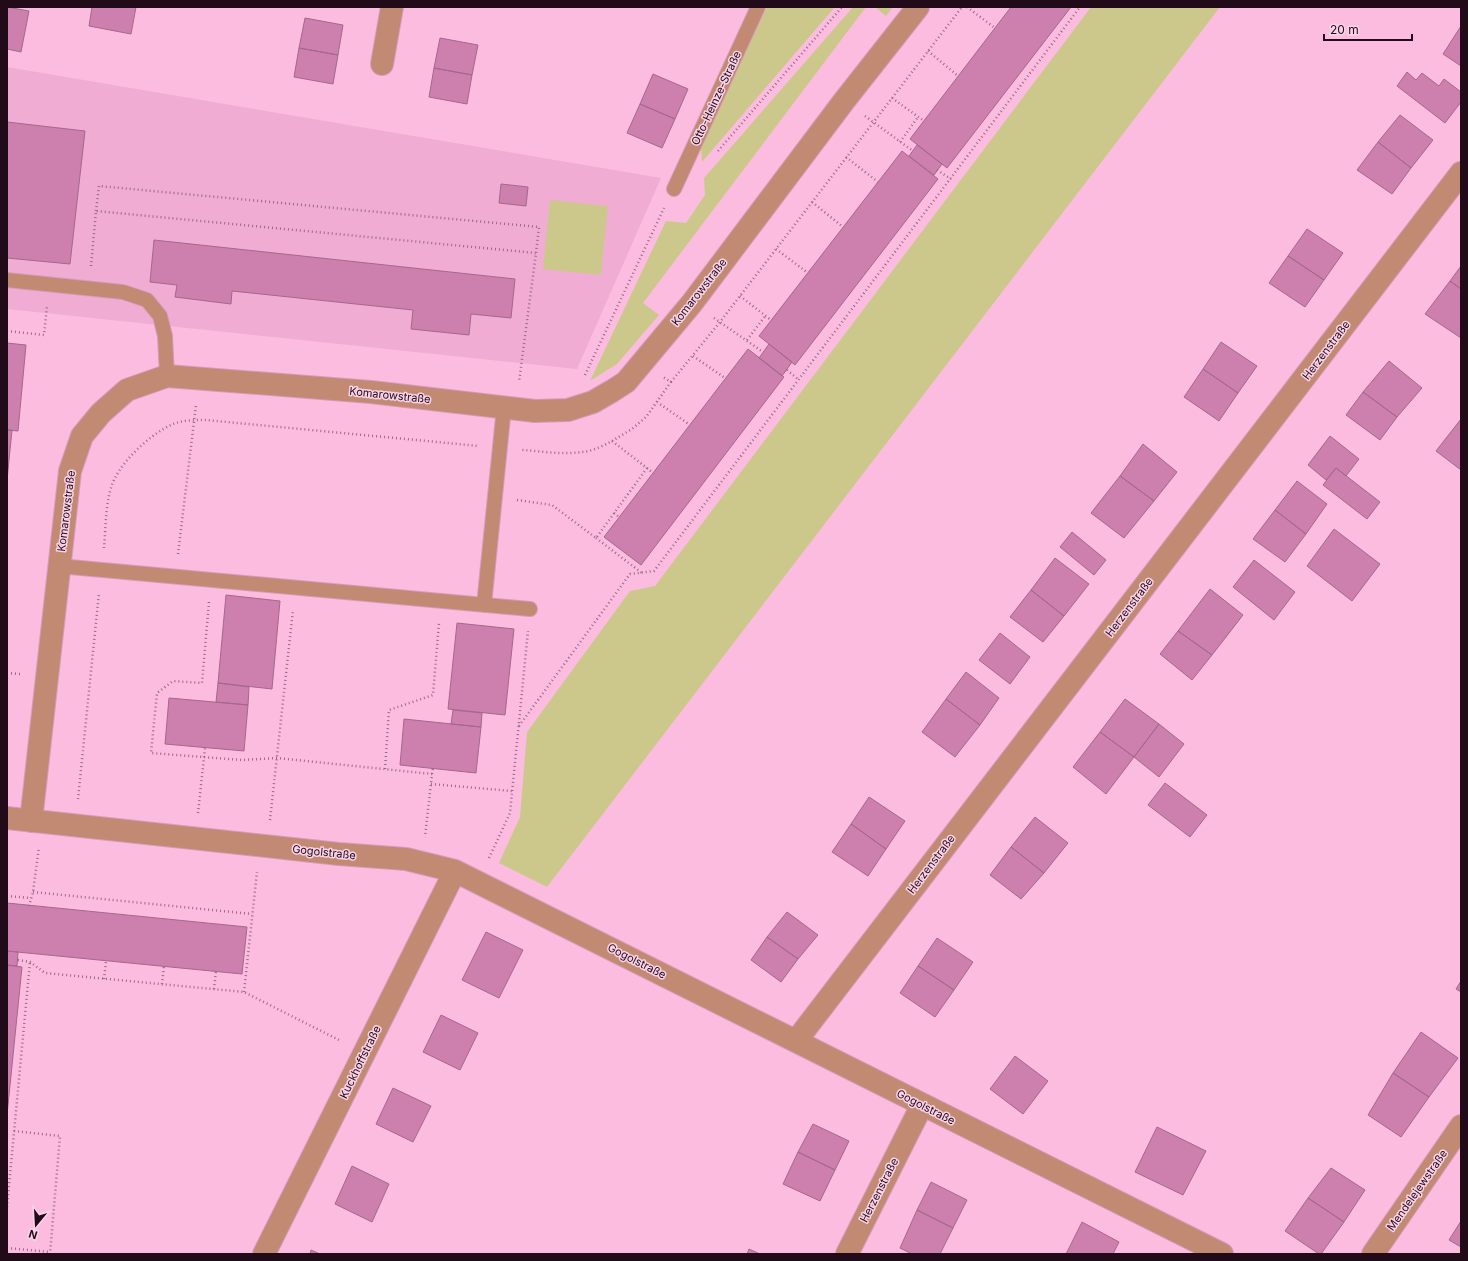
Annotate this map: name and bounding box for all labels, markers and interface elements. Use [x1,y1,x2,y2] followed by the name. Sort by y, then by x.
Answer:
[1324,16,1412,42] scale bar
[1330,22,1359,37] text: 20 m
[688,49,744,147] street label: Otto-Heinze-Straße
[668,256,730,328] street label: Komarowstraße
[1299,318,1353,382] street label: Herzenstraße
[349,384,431,406] street label: Komarowstraße
[54,470,78,552] street label: Komarowstraße
[1102,575,1156,639] street label: Herzenstraße
[904,832,958,896] street label: Herzenstraße
[292,842,356,862] street label: Gogolstraße
[605,940,669,982] street label: Gogolstraße
[336,1023,384,1101] street label: Kuckhoffstraße
[894,1086,958,1128] street label: Gogolstraße
[1384,1147,1450,1233] street label: Mendelejewstraße
[857,1155,901,1225] street label: Herzenstraße
[16,1205,56,1245] north arrow
[27,1227,39,1242] text: N

